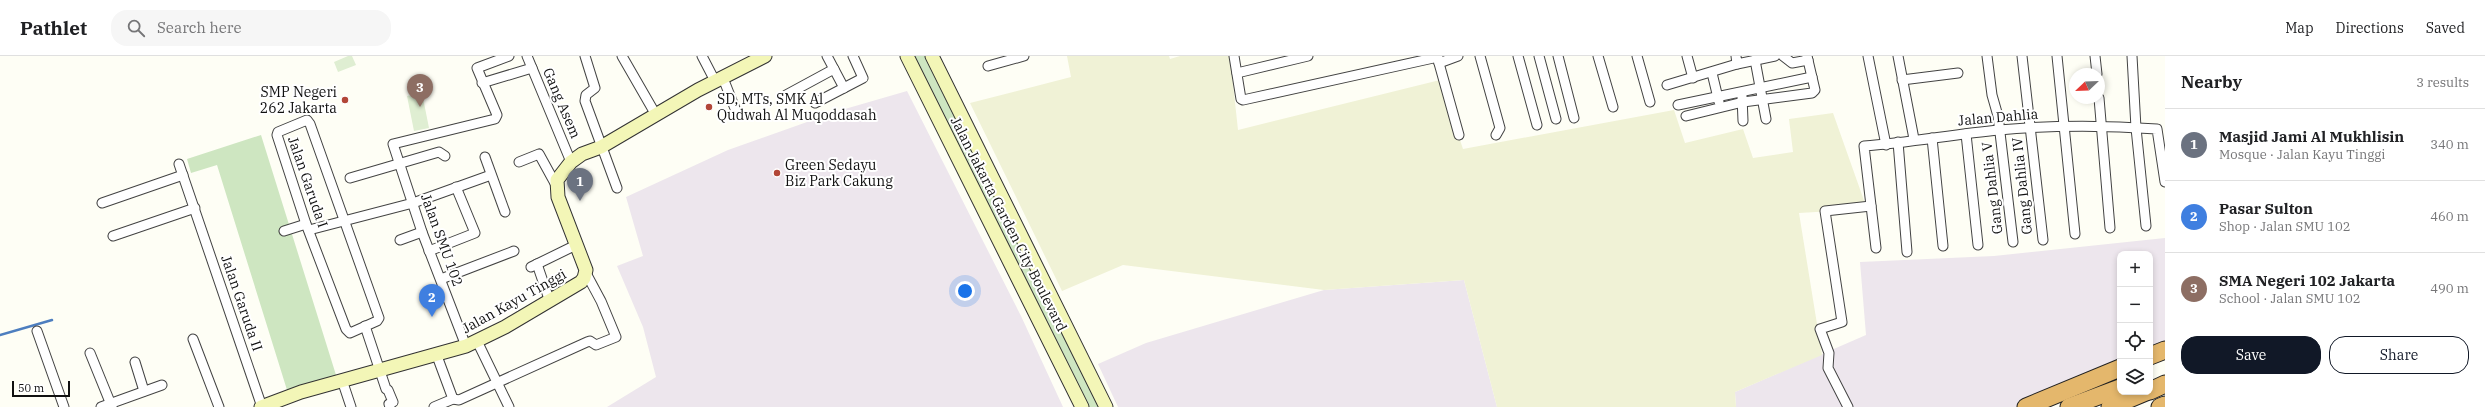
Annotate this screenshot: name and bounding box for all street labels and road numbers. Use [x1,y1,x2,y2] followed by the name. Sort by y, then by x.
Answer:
[539,65,585,141] street label: Gang Asem
[1957,104,2039,129] street label: Jalan Dahlia
[947,114,1071,335] street label: Jalan Jakarta Garden City Boulevard
[284,134,332,230] street label: Jalan Garuda I
[2008,137,2036,235] street label: Gang Dahlia IV
[1977,141,2007,235] street label: Gang Dahlia V
[417,191,467,289] street label: Jalan SMU 102
[217,253,267,353] street label: Jalan Garuda II
[459,265,569,337] street label: Jalan Kayu Tinggi

